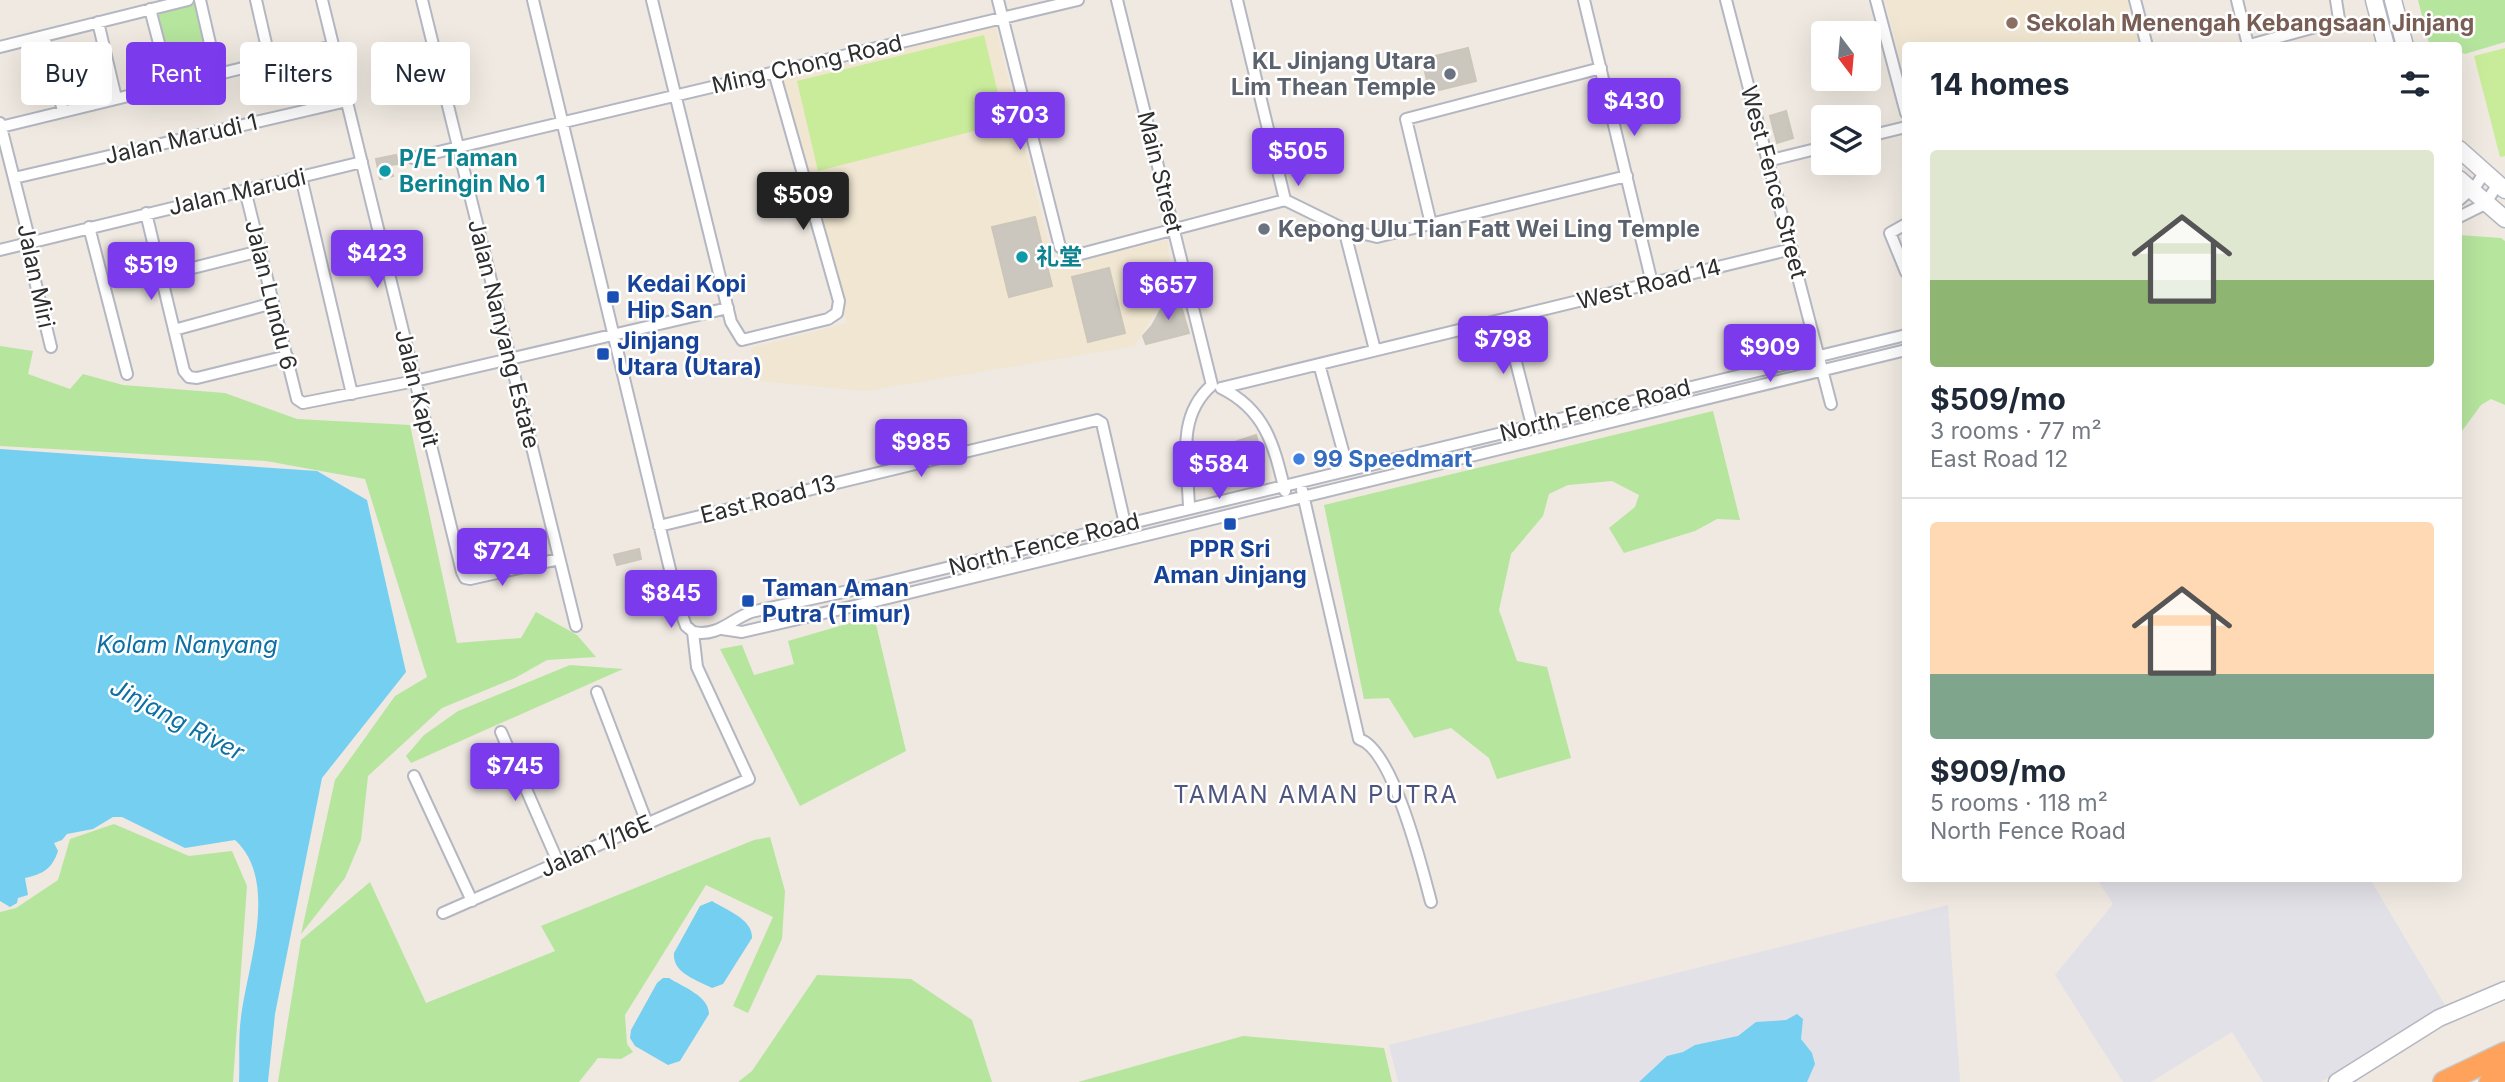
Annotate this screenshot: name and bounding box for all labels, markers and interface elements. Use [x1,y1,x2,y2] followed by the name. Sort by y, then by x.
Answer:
[2026,9,2474,37] place label: Sekolah Menengah Kebangsaan Jinjang
[2004,15,2020,31] marker: Sekolah Menengah Kebangsaan Jinjang
[1811,21,1881,91] north arrow
[1811,21,1881,175] map controls
[709,28,905,100] street label: Ming Chong Road
[21,42,112,105] chip: Buy
[126,42,226,105] chip: Rent
[240,42,357,105] chip: Filters
[371,42,470,105] chip: New
[1231,47,1436,101] place label: KL Jinjang Utara Lim Thean Temple
[2396,65,2434,103] icon: filters
[1442,66,1458,82] marker: KL Jinjang Utara Lim Thean Temple
[1930,66,2069,102] text: 14 homes
[1593,78,1675,138] pin: $430
[1735,82,1813,282] street label: West Fence Street
[1604,87,1664,115] text: $430
[979,92,1061,152] pin: $703
[991,101,1049,129] text: $703
[1811,105,1881,175] button: layers
[102,108,260,170] street label: Jalan Marudi 1
[1131,108,1189,236] street label: Main Street
[1257,128,1339,188] pin: $505
[1268,137,1328,165] text: $505
[399,144,546,198] place label: P/E Taman Beringin No 1
[166,163,308,221] street label: Jalan Marudi
[377,163,393,179] marker: P/E Taman Beringin No 1
[762,173,844,232] pin: $509
[773,181,833,209] text: $509
[2119,196,2245,322] icon: home
[1278,215,1700,243] place label: Kepong Ulu Tian Fatt Wei Ling Temple
[239,217,303,373] street label: Jalan Lundu 6
[462,217,546,451] street label: Jalan Nanyang Estate
[11,221,61,331] street label: Jalan Miri
[1256,221,1272,237] marker: Kepong Ulu Tian Fatt Wei Ling Temple
[336,230,418,290] pin: $423
[347,239,407,267] text: $423
[110,243,192,302] pin: $519
[1036,243,1082,271] place label: 礼堂
[1014,249,1030,265] marker: 礼堂
[124,251,178,279] text: $519
[1574,253,1724,315] street label: West Road 14
[1127,262,1209,322] pin: $657
[627,270,746,324] place label: Kedai Kopi Hip San
[1139,271,1197,299] text: $657
[605,289,621,305] marker: Kedai Kopi Hip San
[1462,316,1544,376] pin: $798
[1729,324,1811,384] pin: $909
[1474,325,1532,353] text: $798
[389,326,445,450] street label: Jalan Kapit
[617,327,762,381] place label: Jinjang Utara (Utara)
[1740,333,1800,361] text: $909
[595,346,611,362] marker: Jinjang Utara (Utara)
[1497,373,1693,447] street label: North Fence Road
[1930,381,2066,417] text: $509/mo
[1930,417,2102,445] text: 3 rooms · 77 m²
[880,420,962,479] pin: $985
[891,428,951,456] text: $985
[1178,442,1260,501] pin: $584
[1313,445,1473,473] place label: 99 Speedmart
[1930,445,2068,473] text: East Road 12
[1189,450,1249,478] text: $584
[1291,451,1307,467] marker: 99 Speedmart
[697,469,839,529] street label: East Road 13
[946,507,1142,581] street label: North Fence Road
[1222,516,1238,532] marker: PPR Sri Aman Jinjang
[461,528,543,588] pin: $724
[1153,535,1307,589] place label: PPR Sri Aman Jinjang
[473,537,531,565] text: $724
[2119,568,2245,694] icon: home
[630,570,712,630] pin: $845
[762,574,911,628] place label: Taman Aman Putra (Timur)
[641,579,701,607] text: $845
[740,593,756,609] marker: Taman Aman Putra (Timur)
[96,630,278,659] water label: Kolam Nanyang
[105,672,250,767] water label: Jinjang River
[474,744,556,803] pin: $745
[486,752,544,780] text: $745
[1930,753,2066,789] text: $909/mo
[1173,780,1459,809] district label: TAMAN AMAN PUTRA
[1930,789,2108,817] text: 5 rooms · 118 m²
[536,809,656,883] street label: Jalan 1/16E
[1930,817,2126,845] text: North Fence Road

